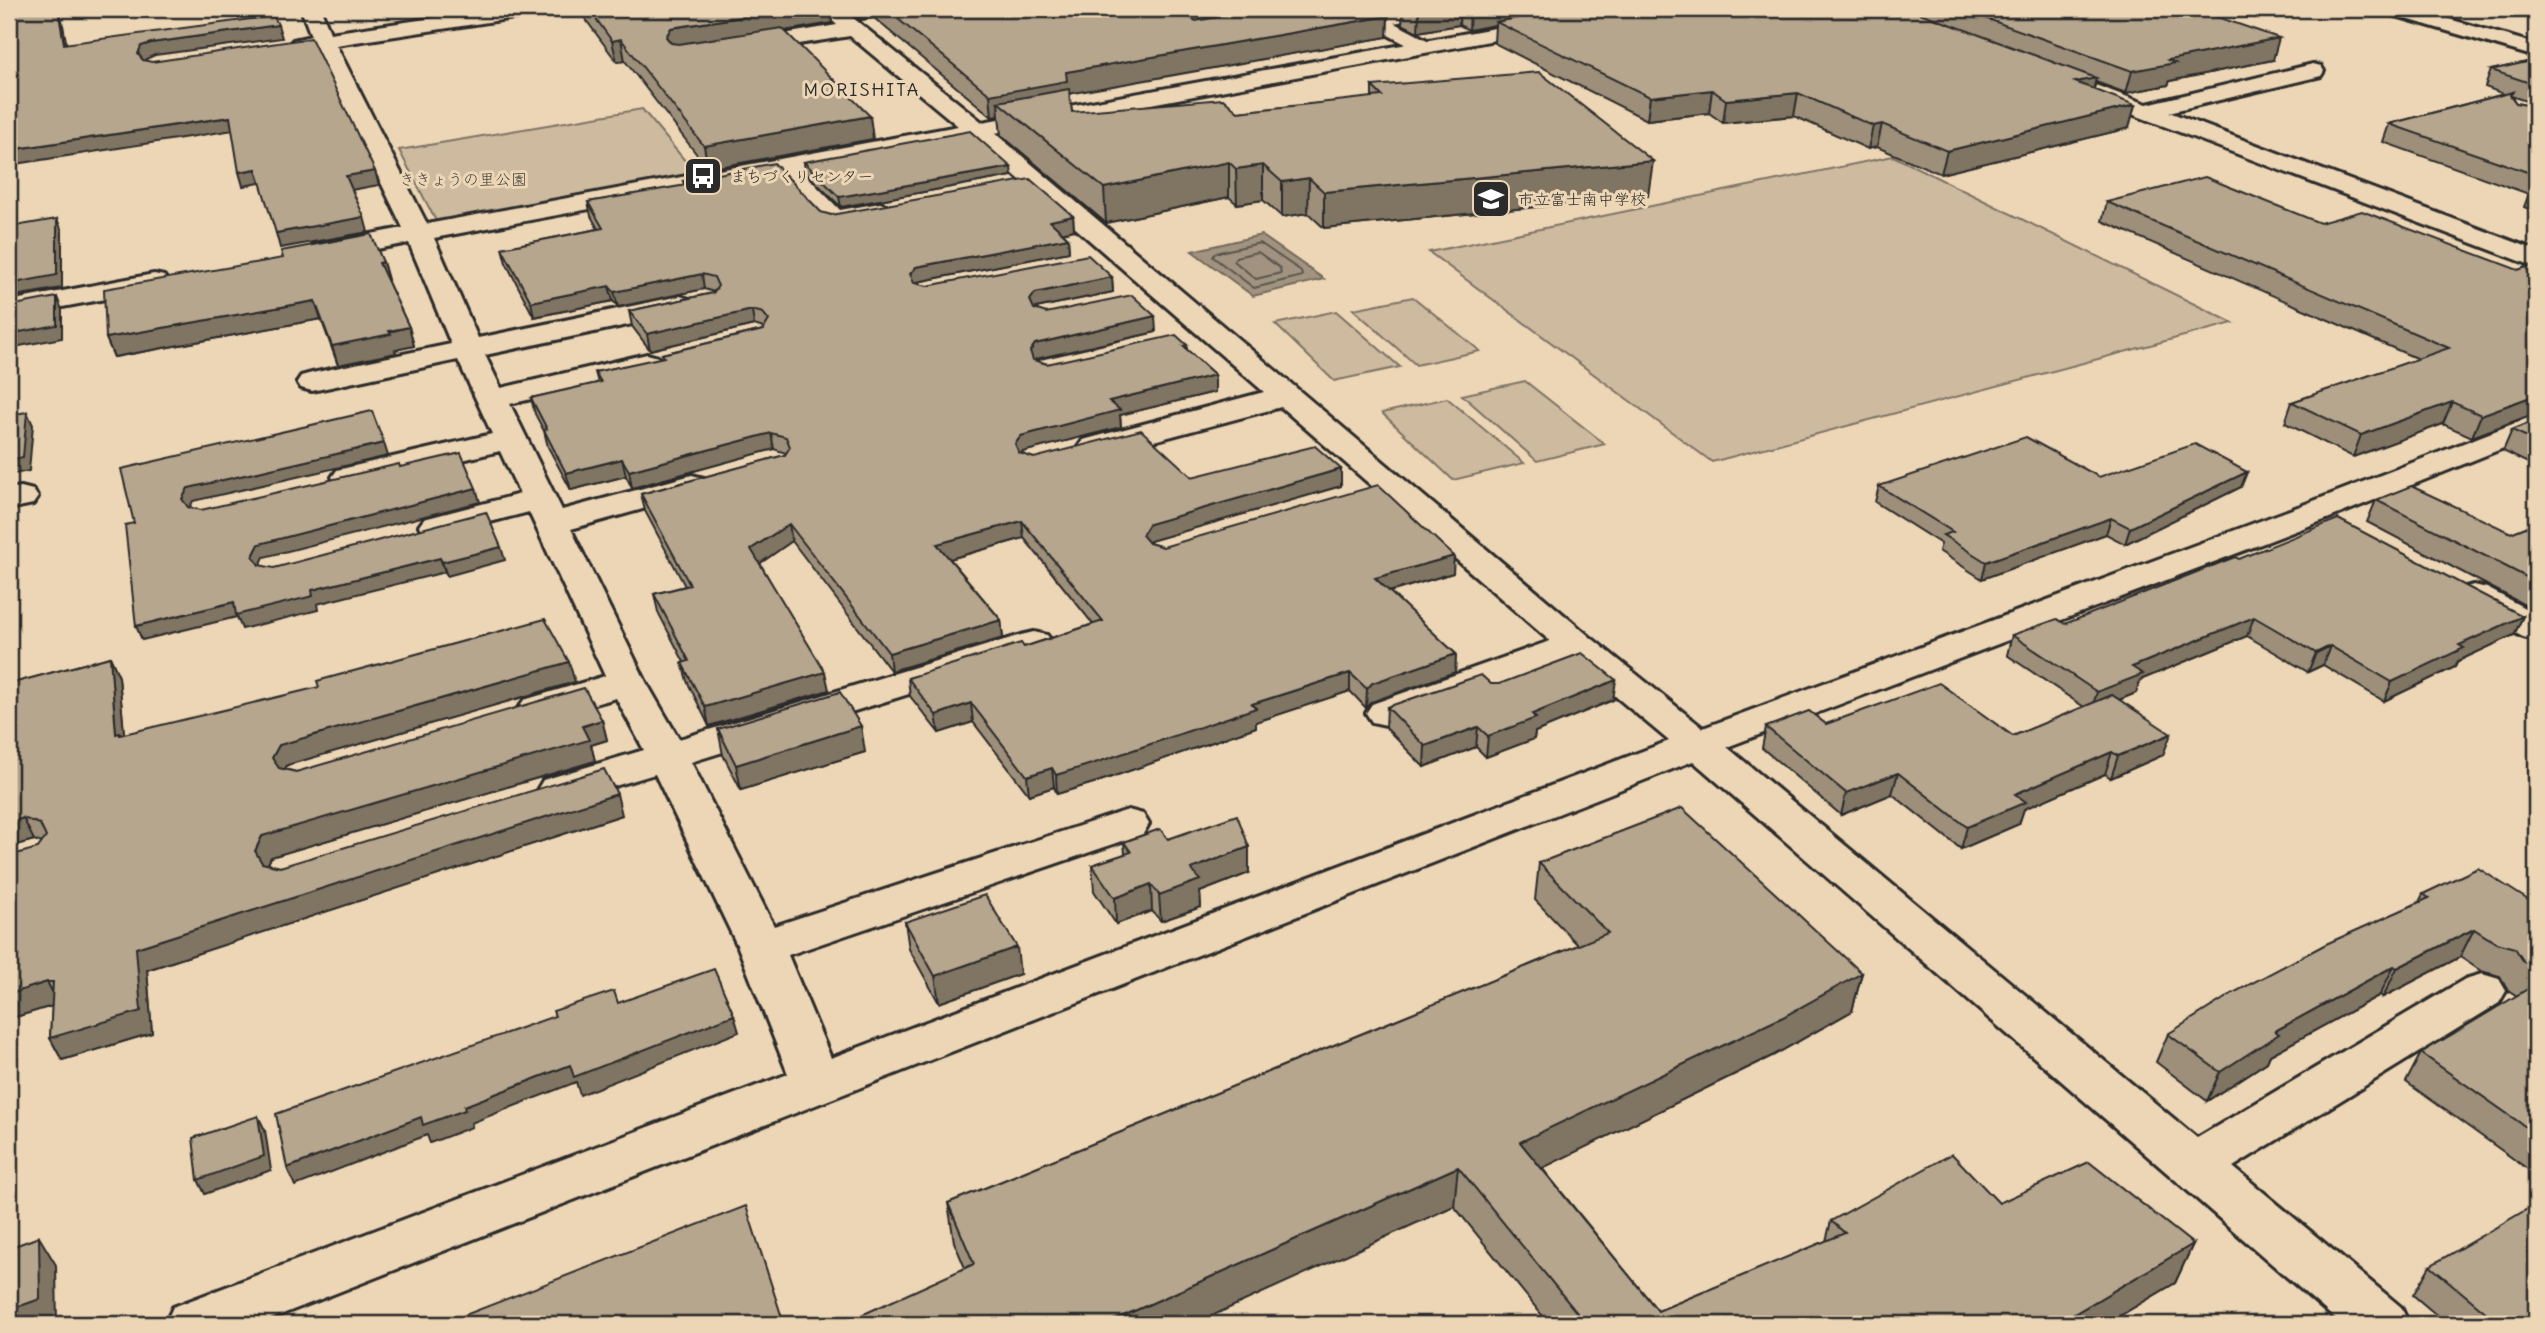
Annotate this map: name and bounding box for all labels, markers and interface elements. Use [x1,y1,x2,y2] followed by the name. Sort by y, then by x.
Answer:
[804,78,920,101] district label: MORISHITA
[682,155,724,197] bus stop icon: まちづくりセンター
[730,166,873,186] place label: まちづくりセンター
[399,169,527,189] park label: ききょうの里公園
[1470,178,1512,220] school or university icon: 市立富士南中学校
[1518,189,1646,209] place label: 市立富士南中学校

